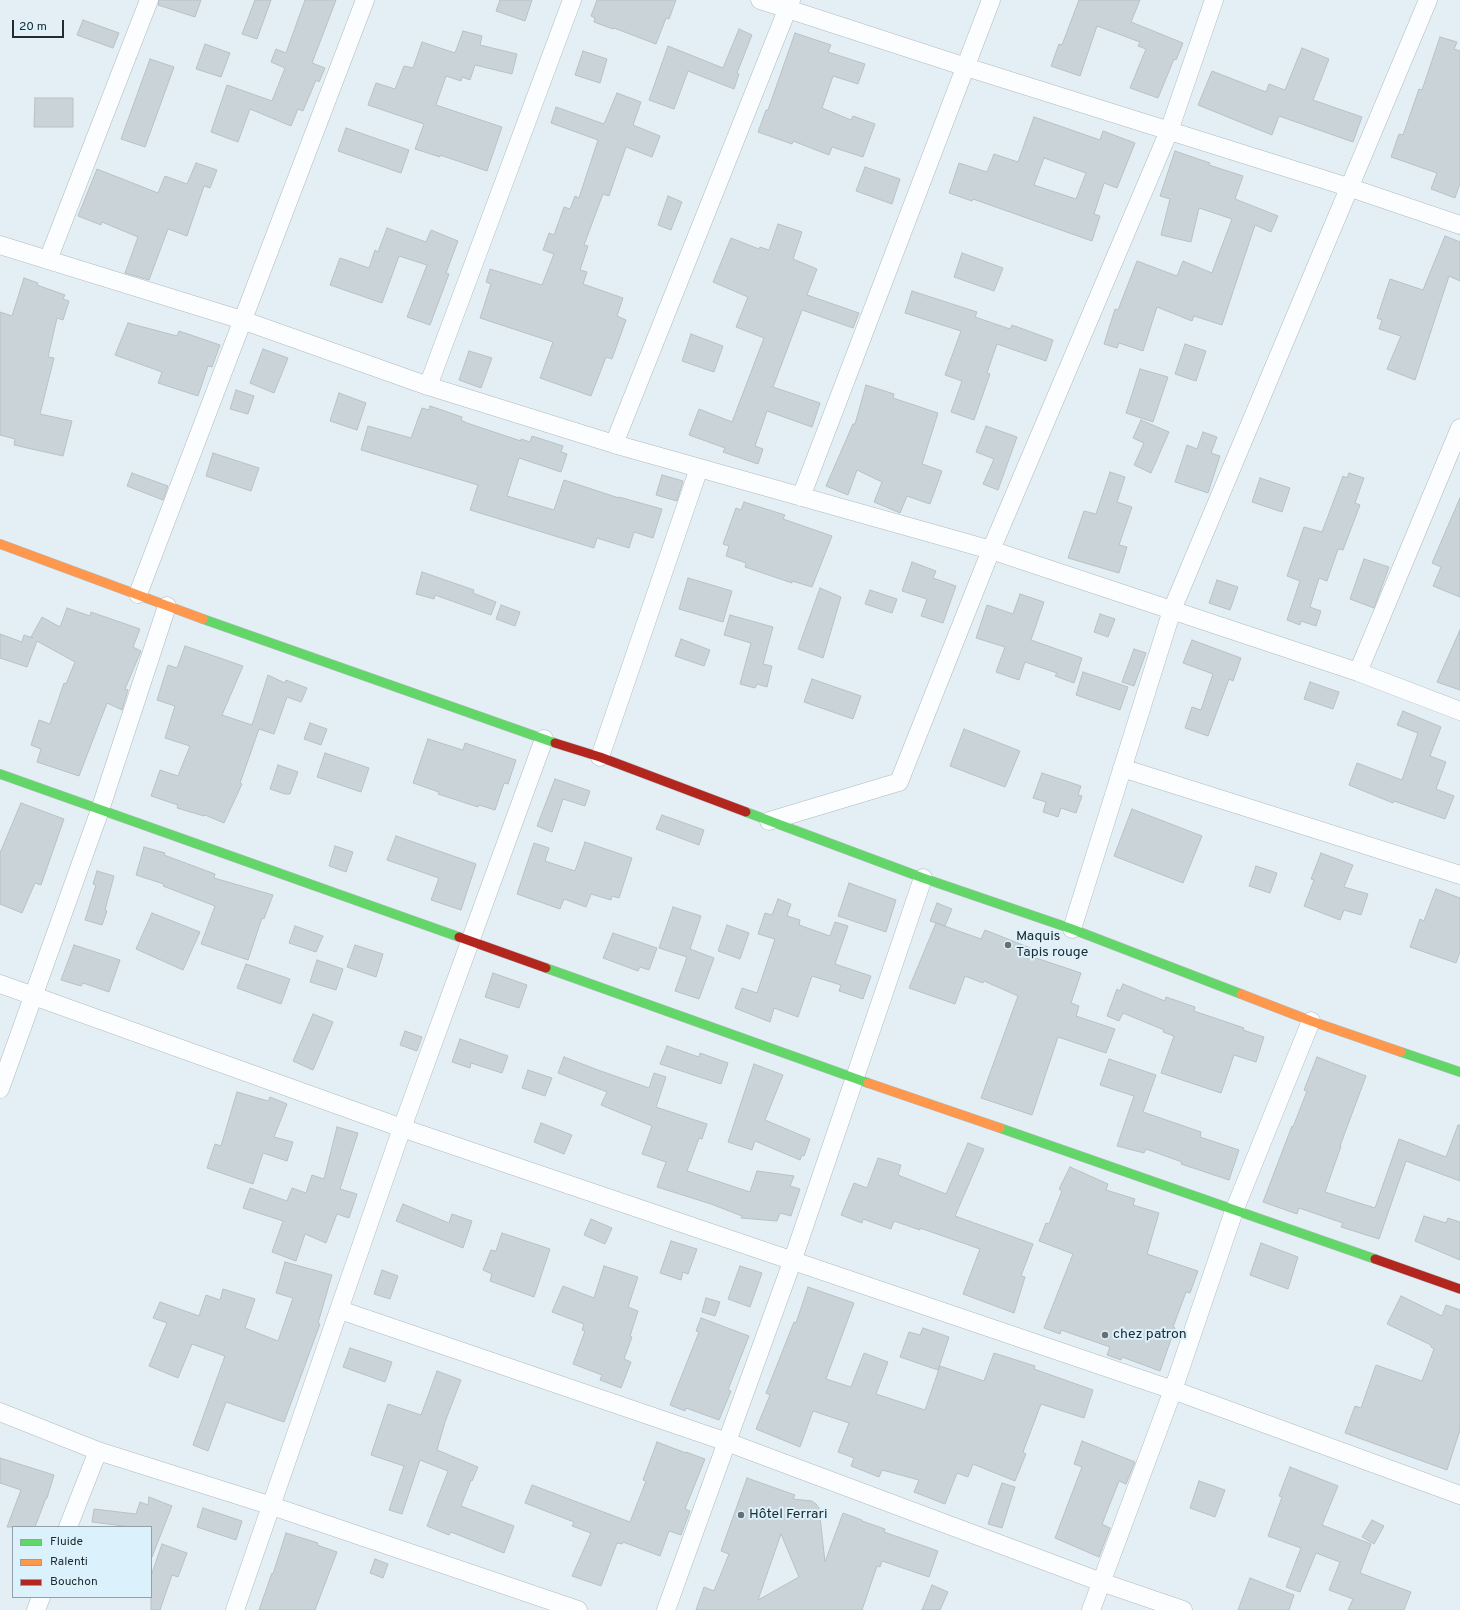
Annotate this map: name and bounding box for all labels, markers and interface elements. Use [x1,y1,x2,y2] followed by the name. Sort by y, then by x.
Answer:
[14,12,66,38] scale bar
[19,19,47,35] text: 20 m
[1016,929,1088,962] place label: Maquis Tapis rouge
[1003,940,1013,950] marker: Maquis Tapis rouge
[1113,1327,1187,1343] place label: chez patron
[1100,1330,1110,1340] marker: chez patron
[749,1507,828,1523] place label: Hôtel Ferrari
[736,1510,746,1520] marker: Hôtel Ferrari
[12,1526,152,1598] legend
[50,1534,83,1550] text: Fluide
[50,1554,88,1570] text: Ralenti
[50,1574,98,1590] text: Bouchon

